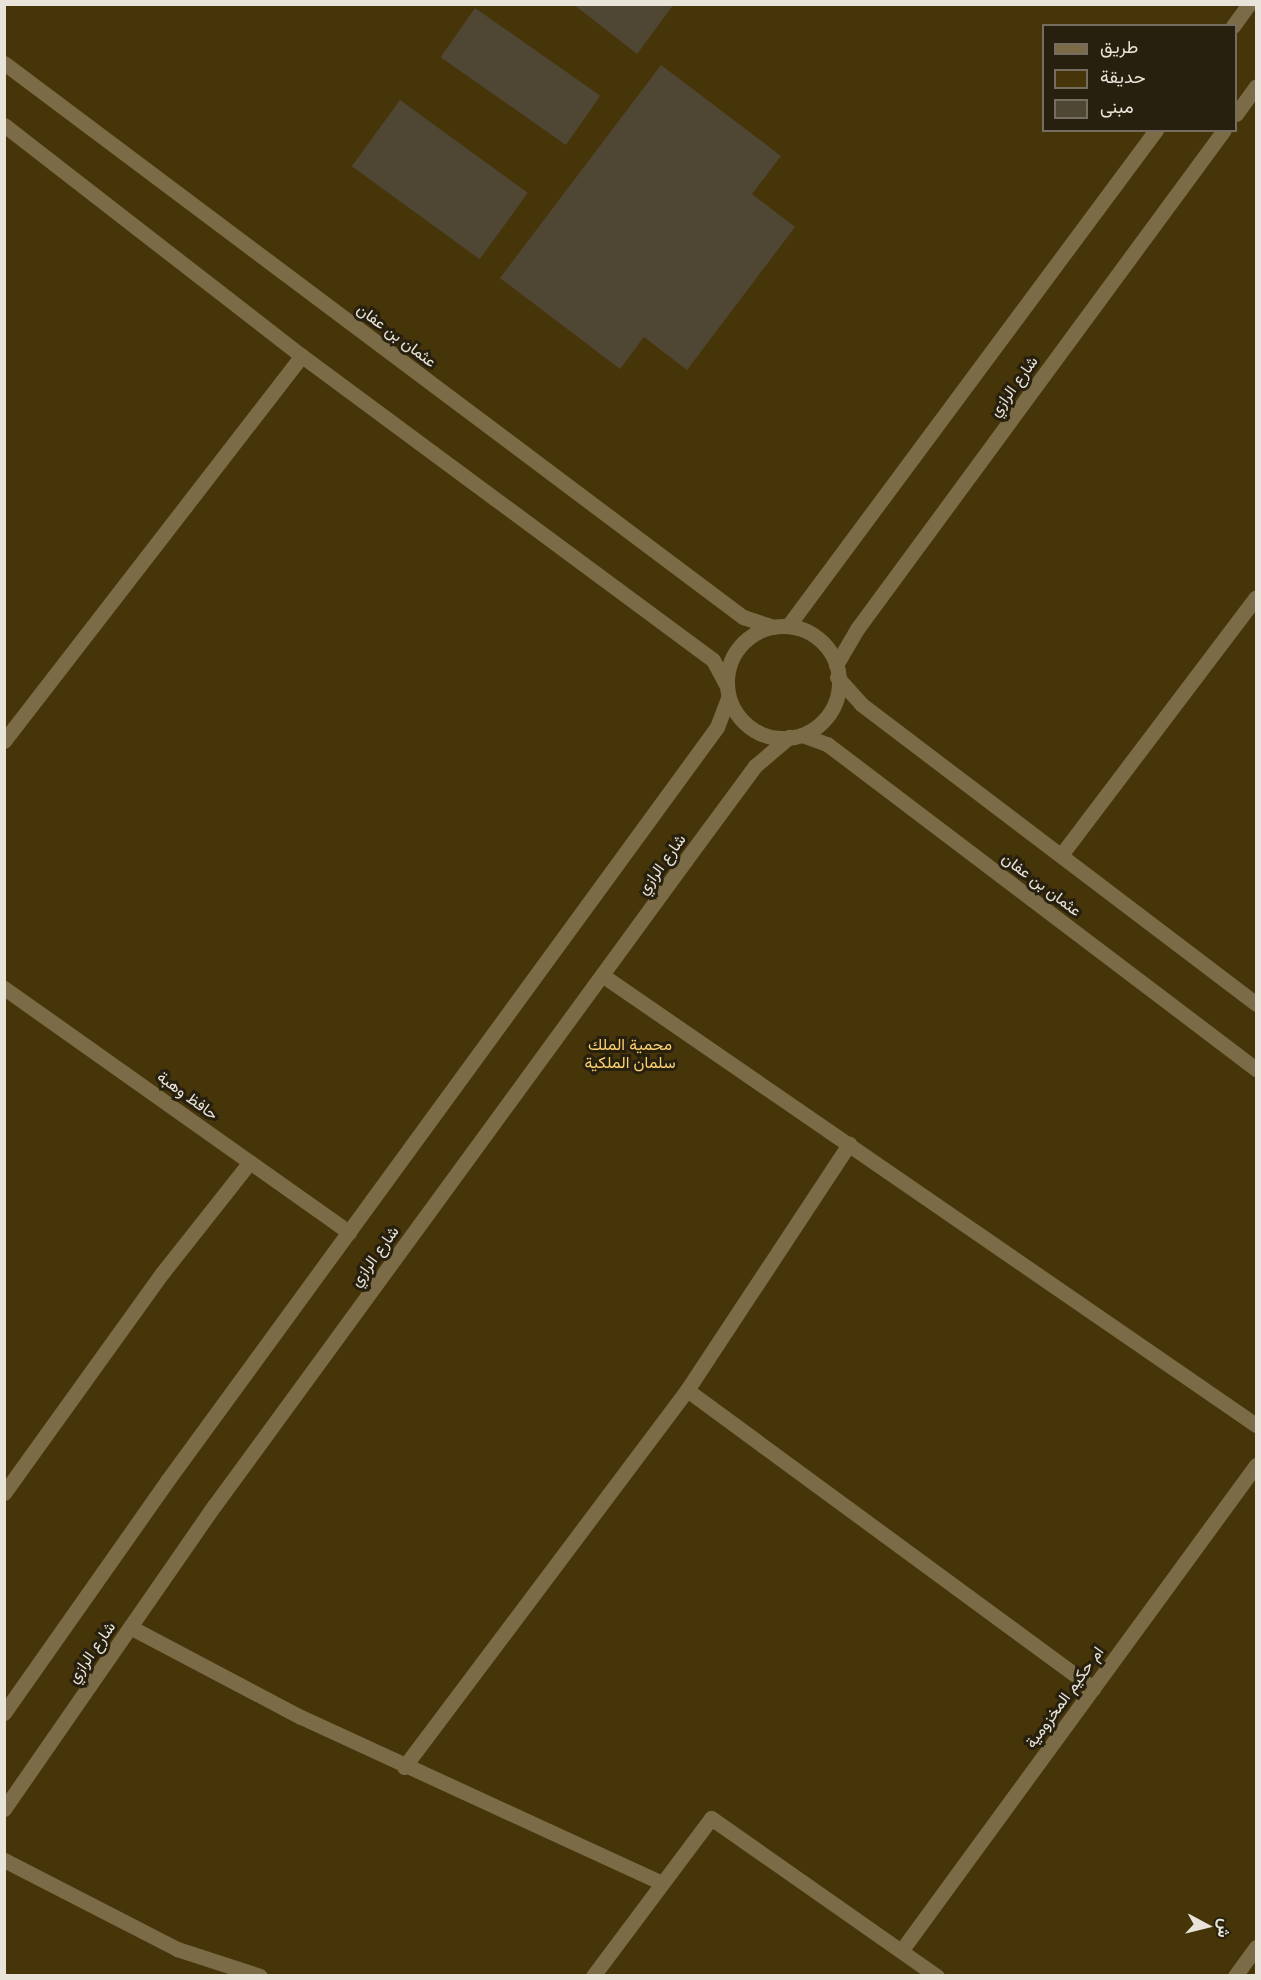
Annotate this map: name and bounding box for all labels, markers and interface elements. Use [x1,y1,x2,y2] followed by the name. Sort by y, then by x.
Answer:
[1042,24,1237,132] legend
[1100,35,1138,58] text: طريق
[1100,65,1146,88] text: حديقة
[1100,95,1134,118] text: مبنى
[354,299,440,371] street label: عثمان بن عفان
[985,352,1041,420] street label: شارع الرازي
[633,830,689,898] street label: شارع الرازي
[999,848,1085,920] street label: عثمان بن عفان
[584,1034,676,1072] park label: محمية الملك سلمان الملكية
[154,1066,222,1124] street label: حافظ وهبة
[346,1222,402,1290] street label: شارع الرازي
[63,1618,119,1686] street label: شارع الرازي
[1021,1643,1107,1751] street label: ام حكيم المخزومية
[1177,1896,1237,1956] north arrow
[1214,1917,1236,1939] text: ش

